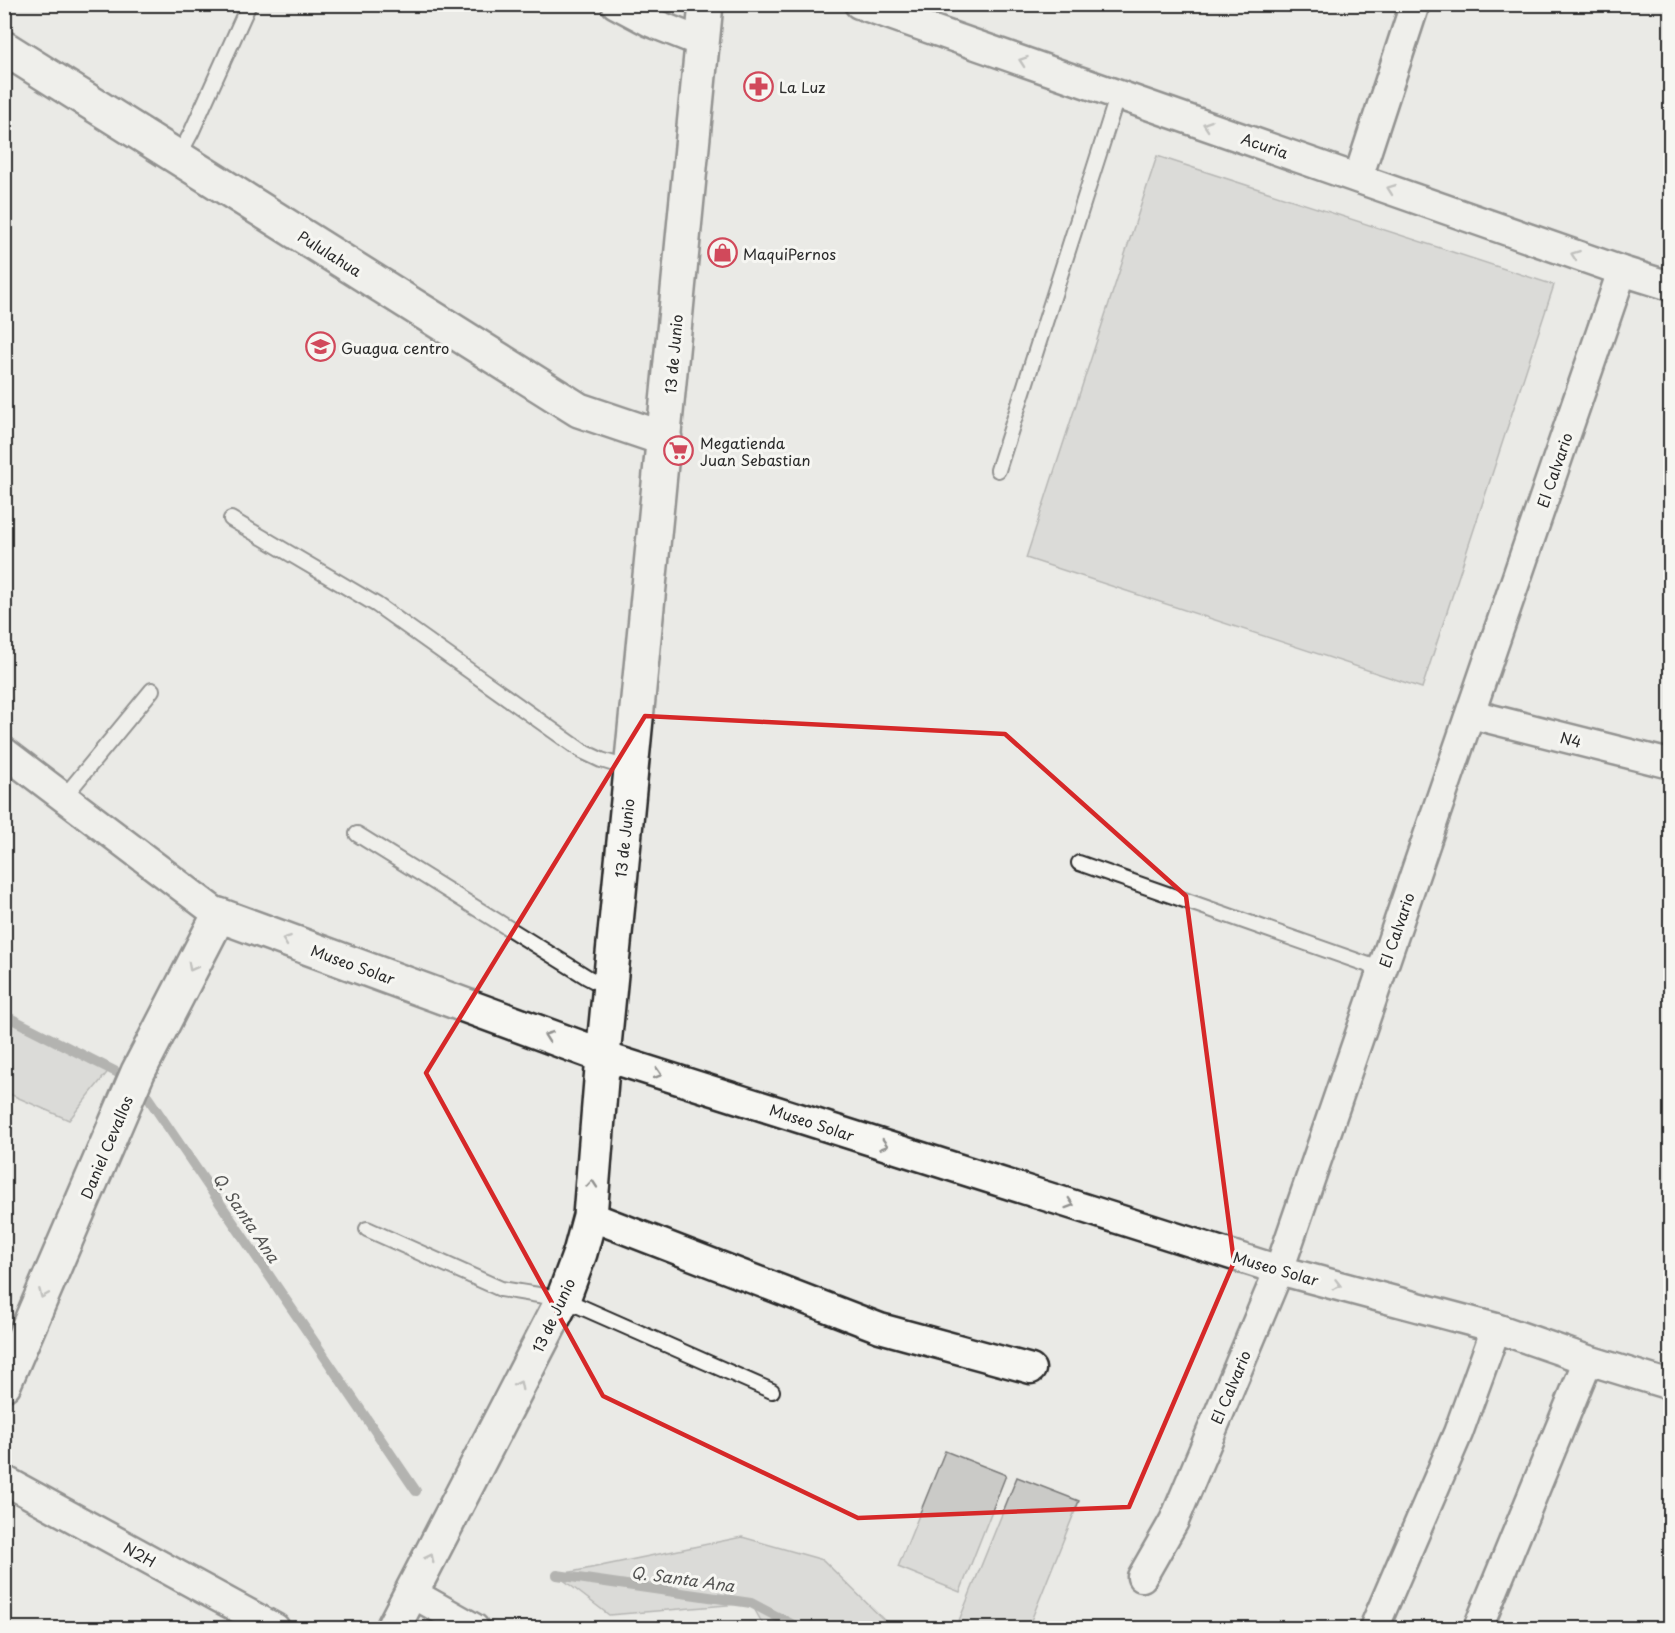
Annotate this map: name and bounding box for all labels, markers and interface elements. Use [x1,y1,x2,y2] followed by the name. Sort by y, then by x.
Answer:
[1018,56,1029,69] one-way arrow
[742,70,774,102] pharmacy icon: La Luz
[779,75,825,98] place label: La Luz
[1202,120,1213,132] one-way arrow
[1238,126,1292,164] street label: Acuria
[1387,184,1397,197] one-way arrow
[294,224,367,282] street label: Pululahua
[706,237,738,269] shop icon: MaquiPernos
[743,242,836,265] place label: MaquiPernos
[1570,249,1581,262] one-way arrow
[658,313,688,395] street label: 13 de Junio
[304,331,336,363] school or university icon: Guagua centro
[341,336,449,359] place label: Guagua centro
[1530,429,1578,511] street label: El Calvario
[700,431,810,471] place label: Megatienda Juan Sebastian
[663,435,695,467] supermarket icon: Megatienda Juan Sebastian
[1558,725,1584,753] street label: N4
[608,797,640,879] street label: 13 de Junio
[1372,889,1420,971] street label: El Calvario
[281,934,292,947] one-way arrow
[308,938,398,990] street label: Museo Solar
[188,961,199,972] one-way arrow
[543,1030,554,1043] one-way arrow
[652,1066,663,1079] one-way arrow
[74,1092,138,1202] street label: Daniel Cevallos
[767,1097,858,1147] street label: Museo Solar
[878,1138,889,1150] one-way arrow
[208,1167,287,1268] water label: Q. Santa Ana
[586,1179,599,1188] one-way arrow
[1064,1197,1075,1209] one-way arrow
[1231,1245,1322,1291] street label: Museo Solar
[526,1274,580,1356] street label: 13 de Junio
[1332,1278,1342,1291] one-way arrow
[38,1288,50,1299] one-way arrow
[1204,1347,1256,1427] street label: El Calvario
[512,1380,524,1391] one-way arrow
[120,1536,160,1572] street label: N2H
[423,1554,434,1564] one-way arrow
[630,1559,737,1597] water label: Q. Santa Ana

